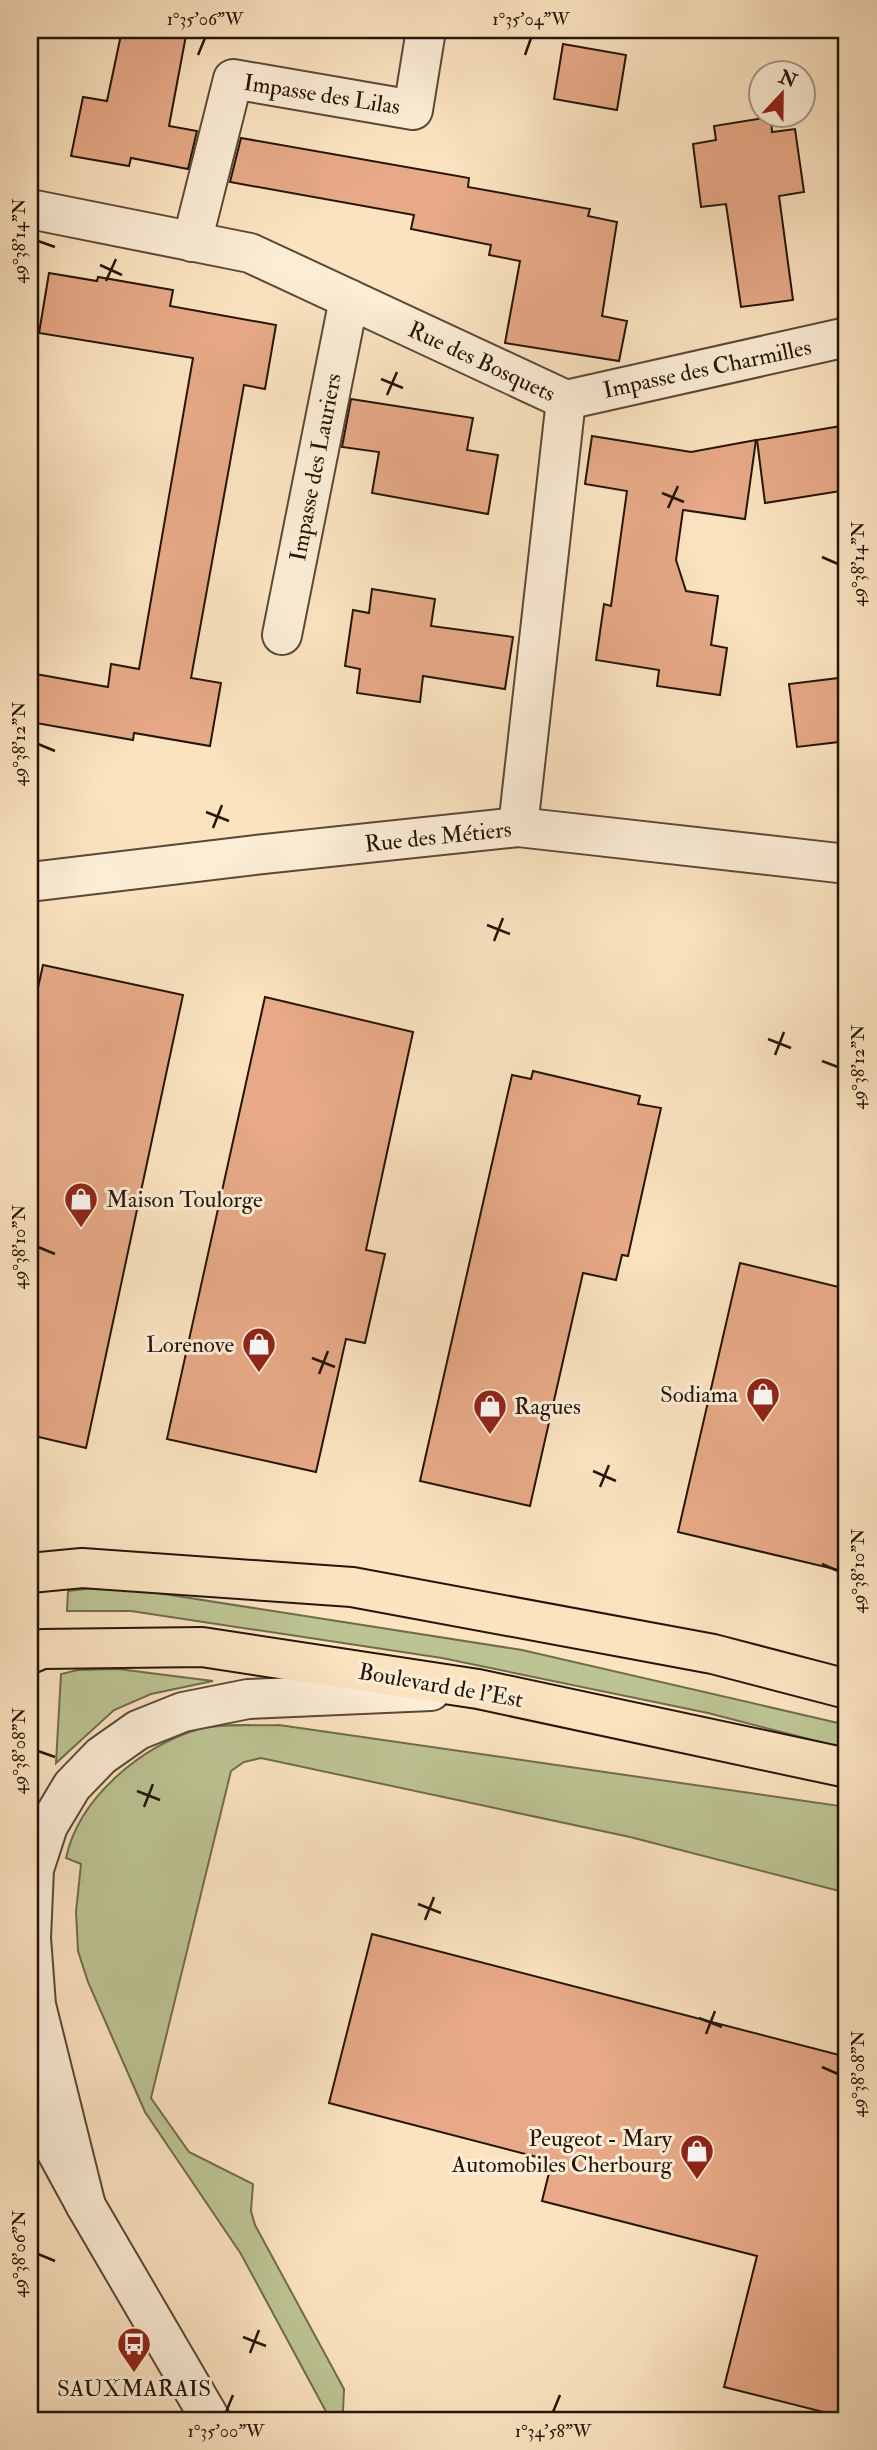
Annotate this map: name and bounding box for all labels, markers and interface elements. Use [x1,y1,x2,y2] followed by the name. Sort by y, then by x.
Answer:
[167,8,244,31] text: 1°35'06"W
[492,8,570,31] text: 1°35'04"W
[748,60,818,130] north arrow
[775,64,801,94] text: N
[241,68,402,122] street label: Impasse des Lilas
[8,198,31,284] text: 49°38'14"N
[404,315,560,408] street label: Rue des Bosquets
[600,332,814,406] street label: Impasse des Charmilles
[283,371,349,564] street label: Impasse des Lauriers
[847,521,870,607] text: 49°38'14"N
[8,702,31,786] text: 49°38'12"N
[363,814,513,859] street label: Rue des Métiers
[847,1025,870,1109] text: 49°38'12"N
[62,1180,100,1229] shop icon: Maison Toulorge
[106,1185,263,1214] place label: Maison Toulorge
[8,1205,31,1289] text: 49°38'10"N
[240,1325,278,1374] shop icon: Lorenove
[146,1330,234,1359] place label: Lorenove
[744,1375,782,1424] shop icon: Sodiama
[660,1380,739,1409] place label: Sodiama
[471,1387,509,1436] shop icon: Ragues
[514,1392,581,1421] place label: Ragues
[847,1529,870,1613] text: 49°38'10"N
[356,1657,526,1714] street label: Boulevard de l'Est
[8,1708,31,1794] text: 49°38'08"N
[847,2031,870,2117] text: 49°38'08"N
[451,2124,673,2179] place label: Peugeot - Mary Automobiles Cherbourg
[678,2132,716,2181] shop icon: Peugeot - Mary Automobiles Cherbourg
[8,2210,31,2298] text: 49°38'06"N
[115,2325,153,2374] bus stop icon: SAUXMARAIS
[57,2374,211,2403] place label: SAUXMARAIS
[188,2420,265,2443] text: 1°35'00"W
[515,2420,592,2443] text: 1°34'58"W

